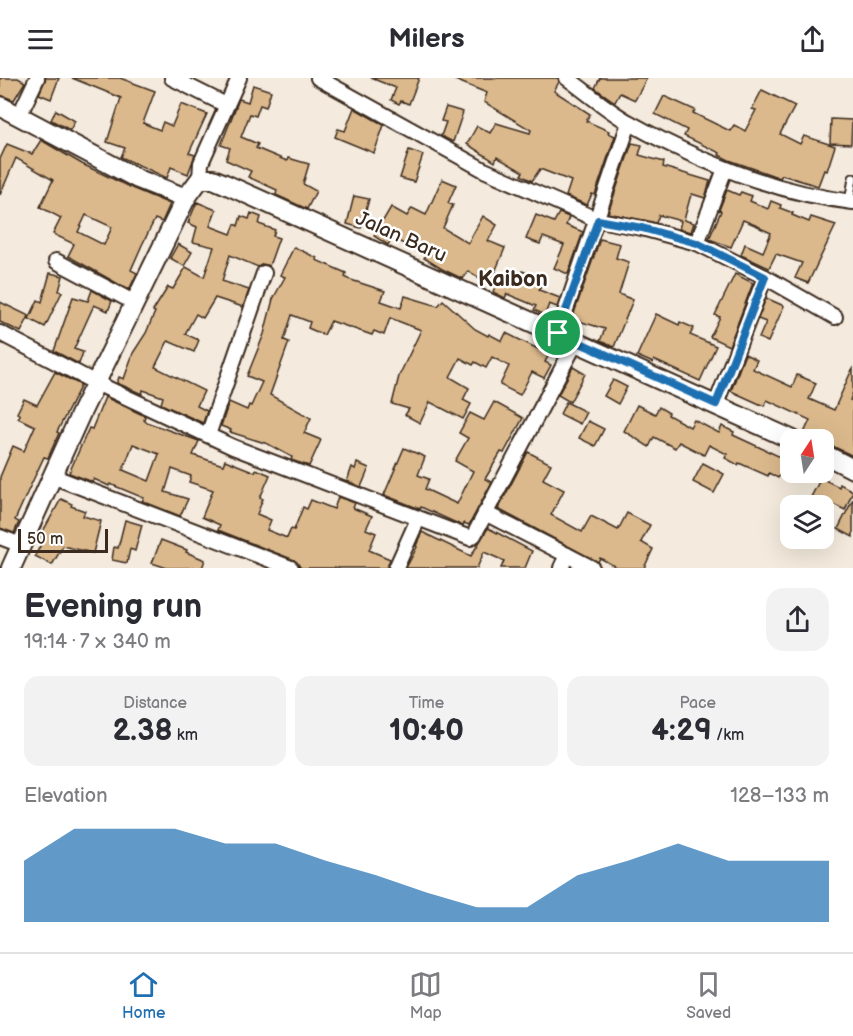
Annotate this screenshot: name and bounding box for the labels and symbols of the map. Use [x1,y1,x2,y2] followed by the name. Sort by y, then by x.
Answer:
[352,206,450,268] street label: Jalan Baru
[478,266,548,293] district label: Kaibon
[532,307,583,358] pin
[780,429,834,483] north arrow
[18,526,108,553] scale bar

